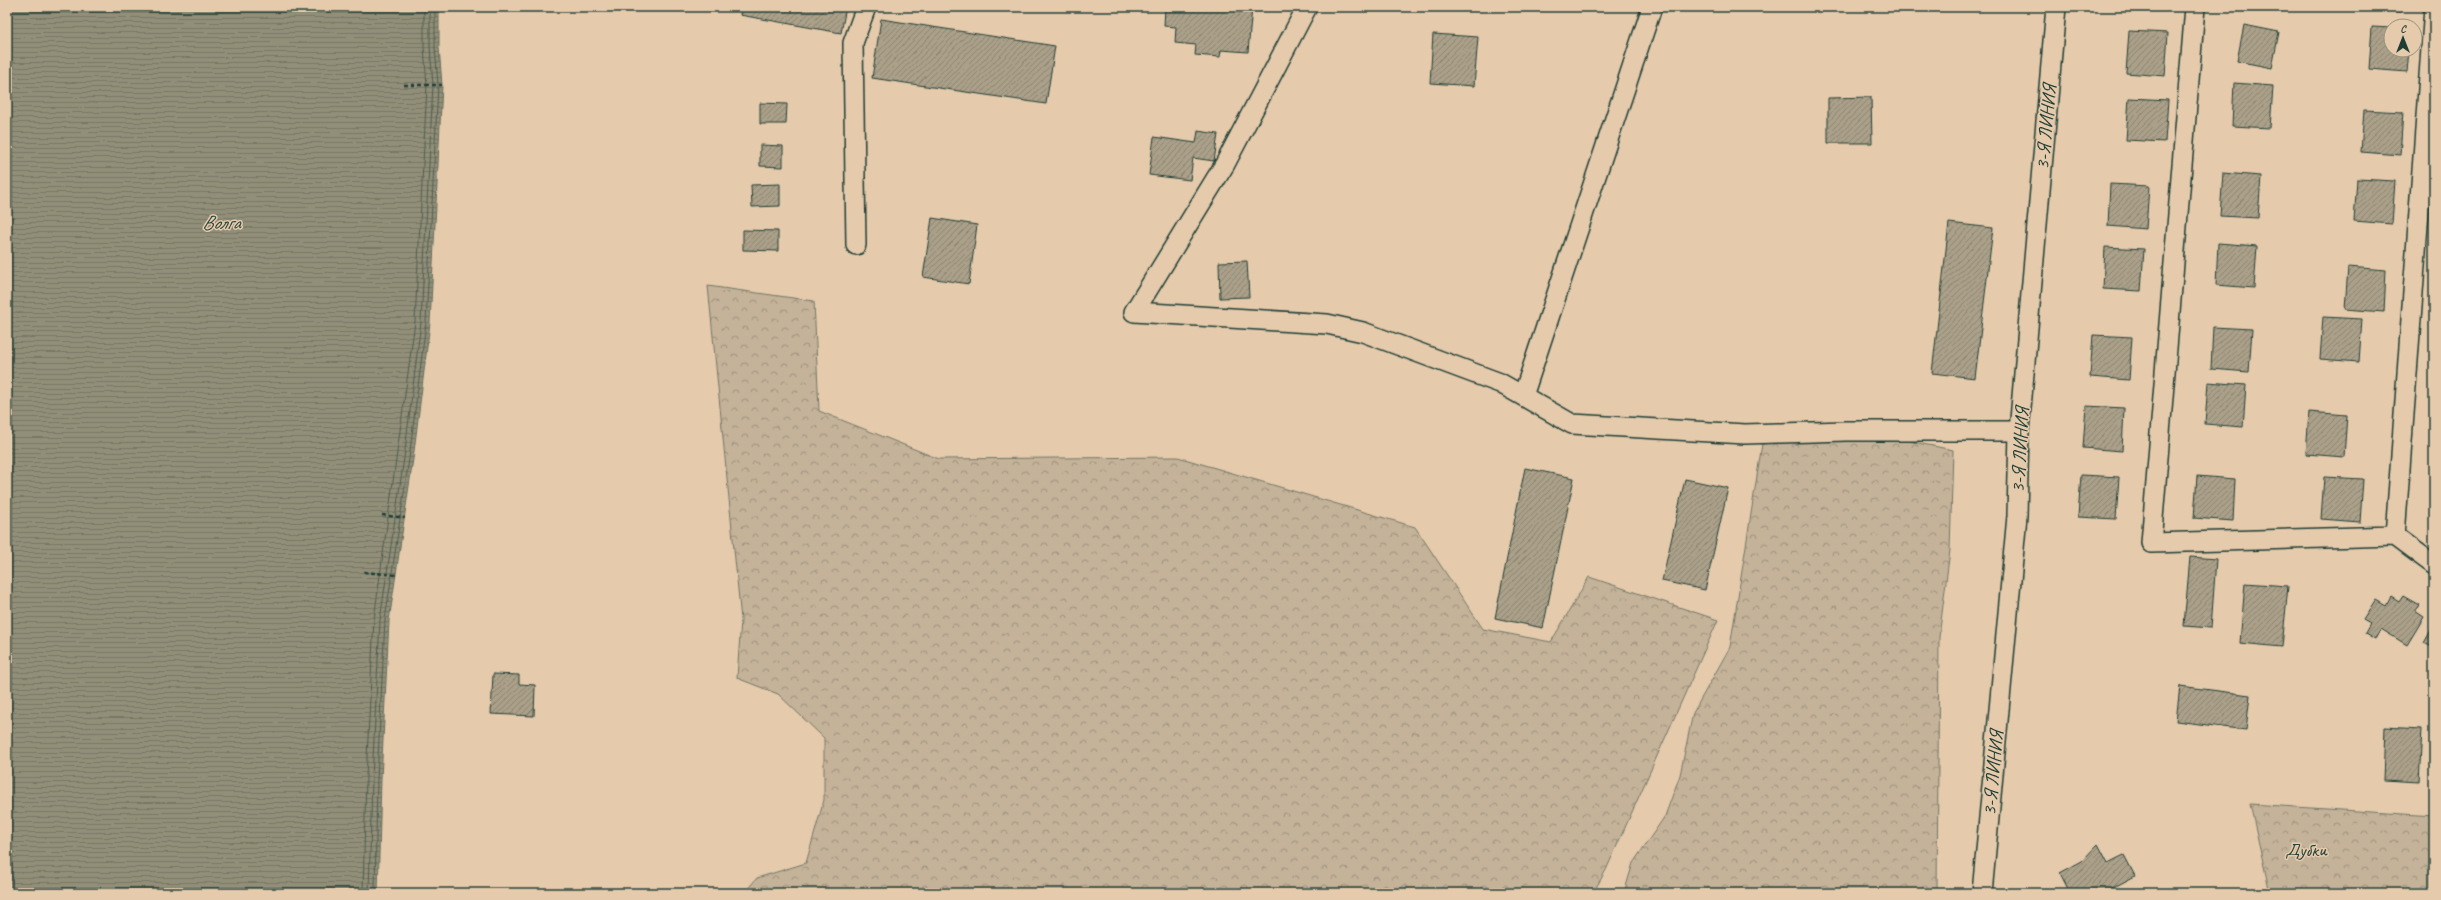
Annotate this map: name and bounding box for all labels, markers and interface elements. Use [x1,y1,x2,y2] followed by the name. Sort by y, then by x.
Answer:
[2383,18,2423,58] north arrow
[2400,21,2407,35] text: С
[2030,81,2062,171] street label: 3-Я ЛИНИЯ
[202,210,242,235] water label: Волга
[2006,404,2034,493] street label: 3-Я ЛИНИЯ
[1977,727,2009,817] street label: 3-Я ЛИНИЯ
[2285,838,2328,862] park label: Дубки

